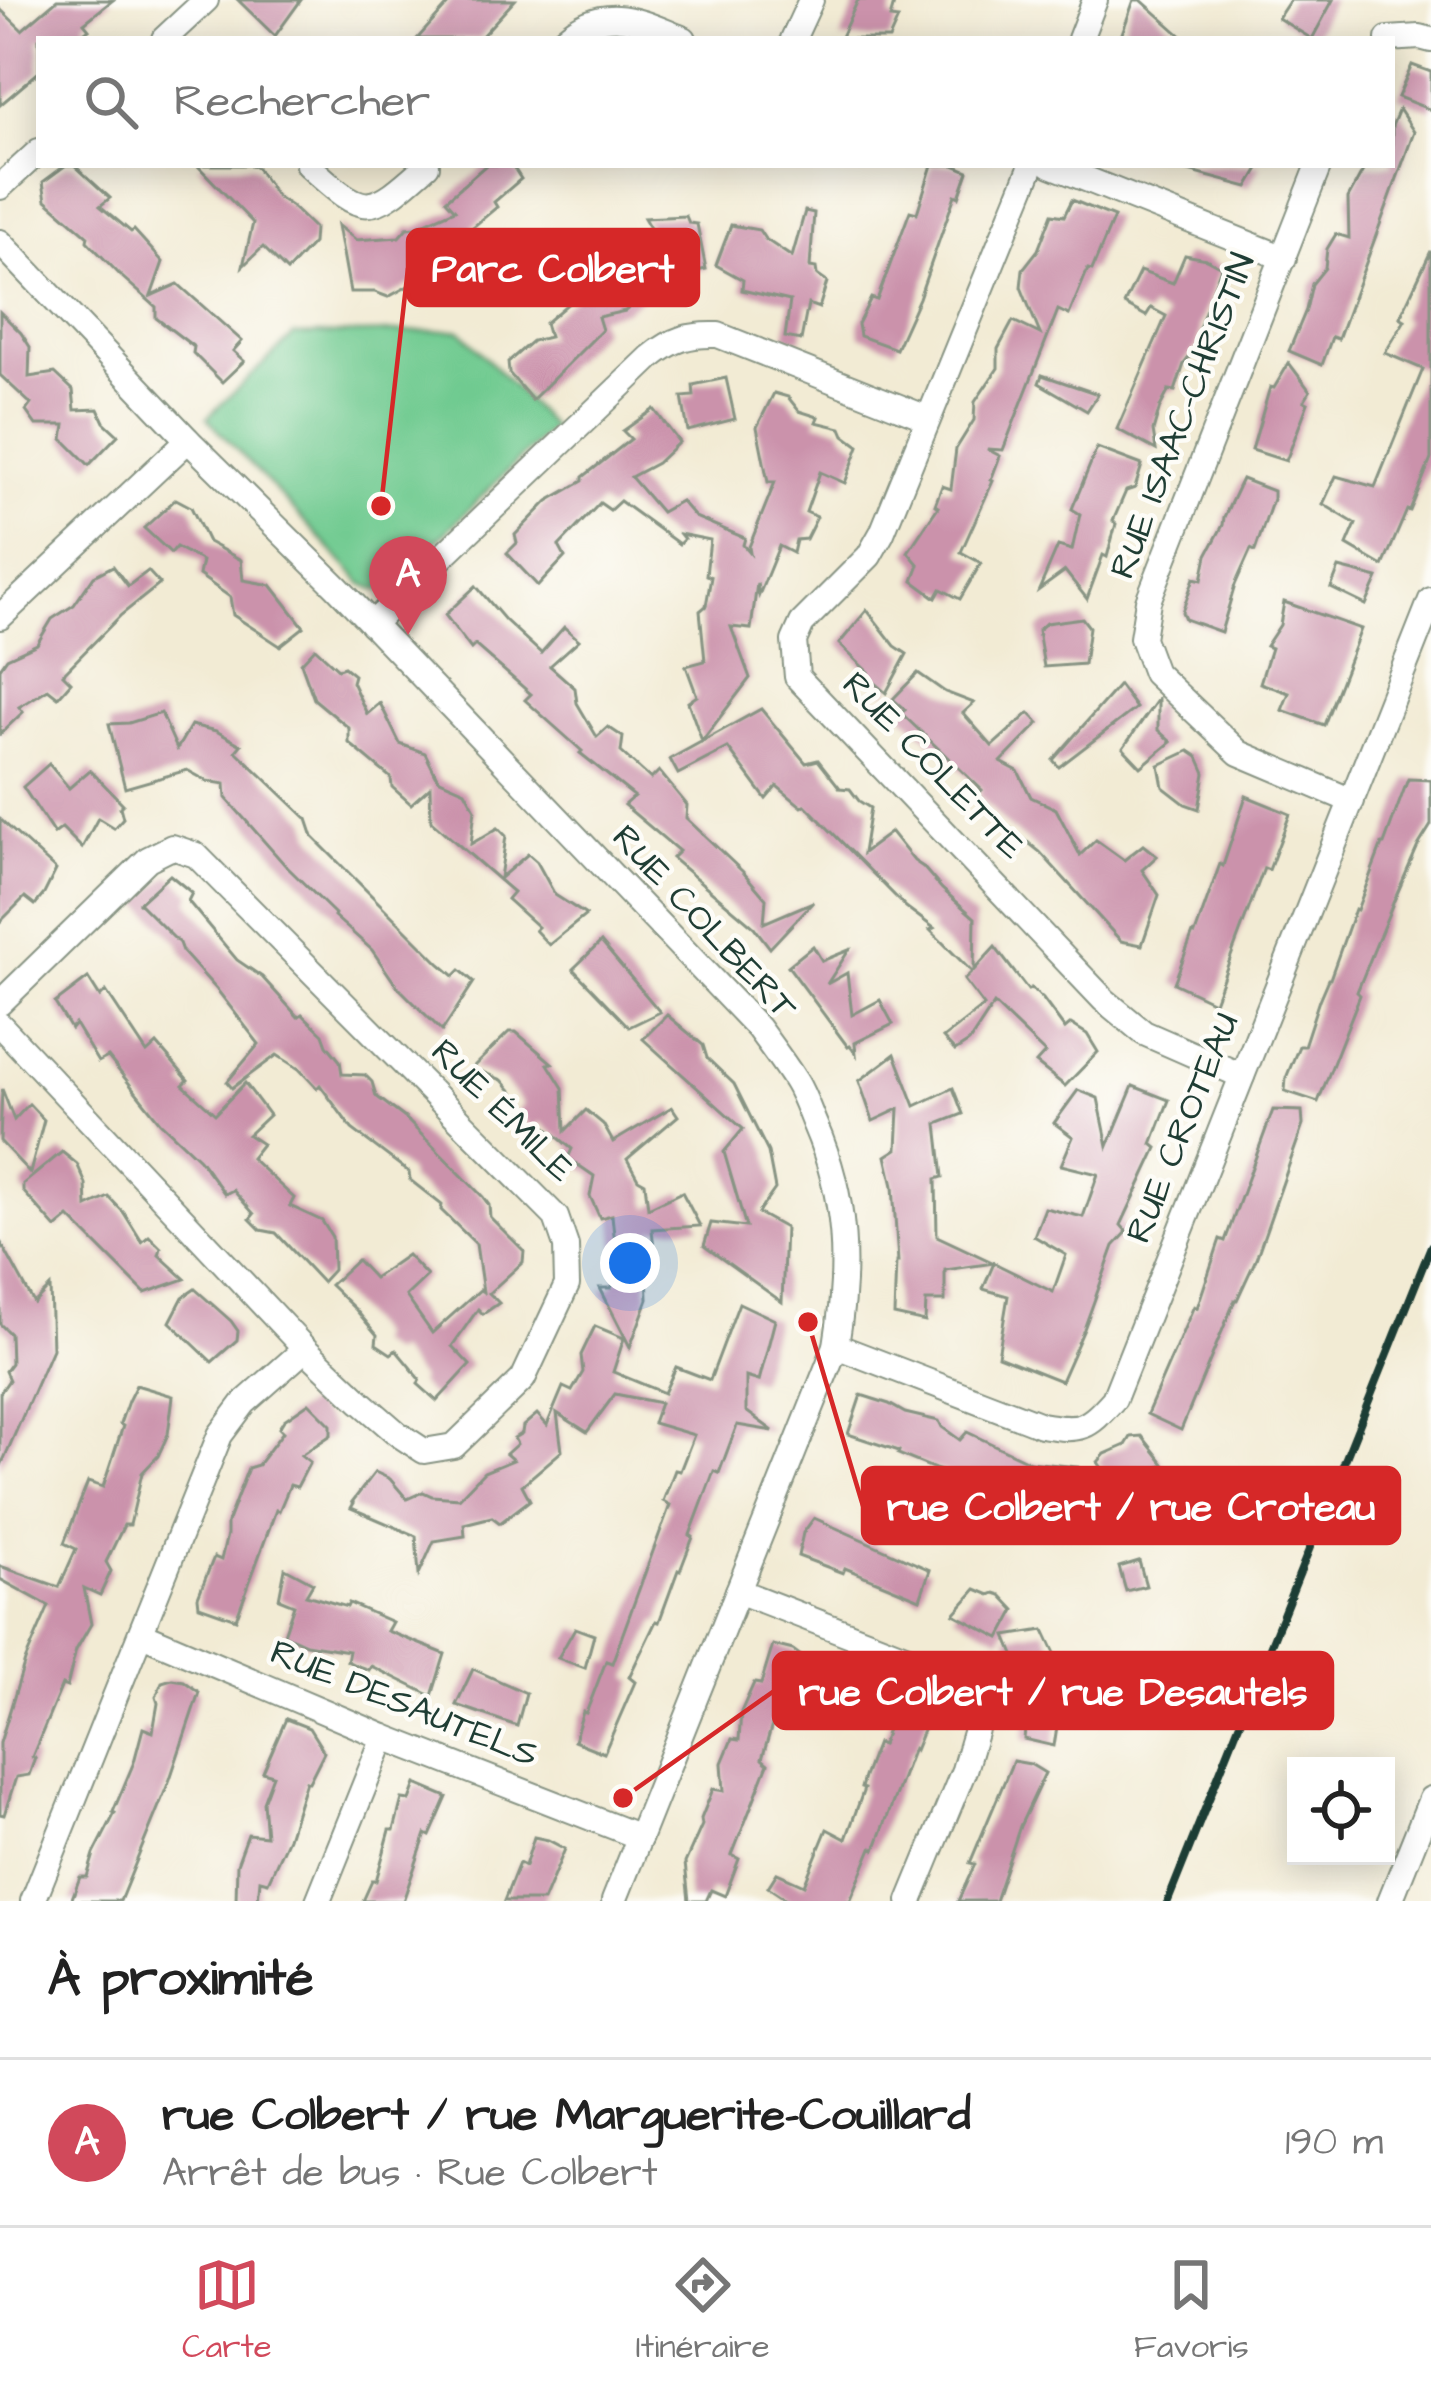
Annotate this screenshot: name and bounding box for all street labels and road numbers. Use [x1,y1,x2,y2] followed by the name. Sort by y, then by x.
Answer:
[1097,246,1269,586] street label: RUE ISAAC-CHRISTIN
[830,661,1036,871] street label: RUE COLETTE
[600,814,809,1033] street label: RUE COLBERT
[1114,1005,1252,1251] street label: RUE CROTEAU
[419,1028,585,1194] street label: RUE ÉMILE
[263,1627,545,1781] street label: RUE DESAUTELS

